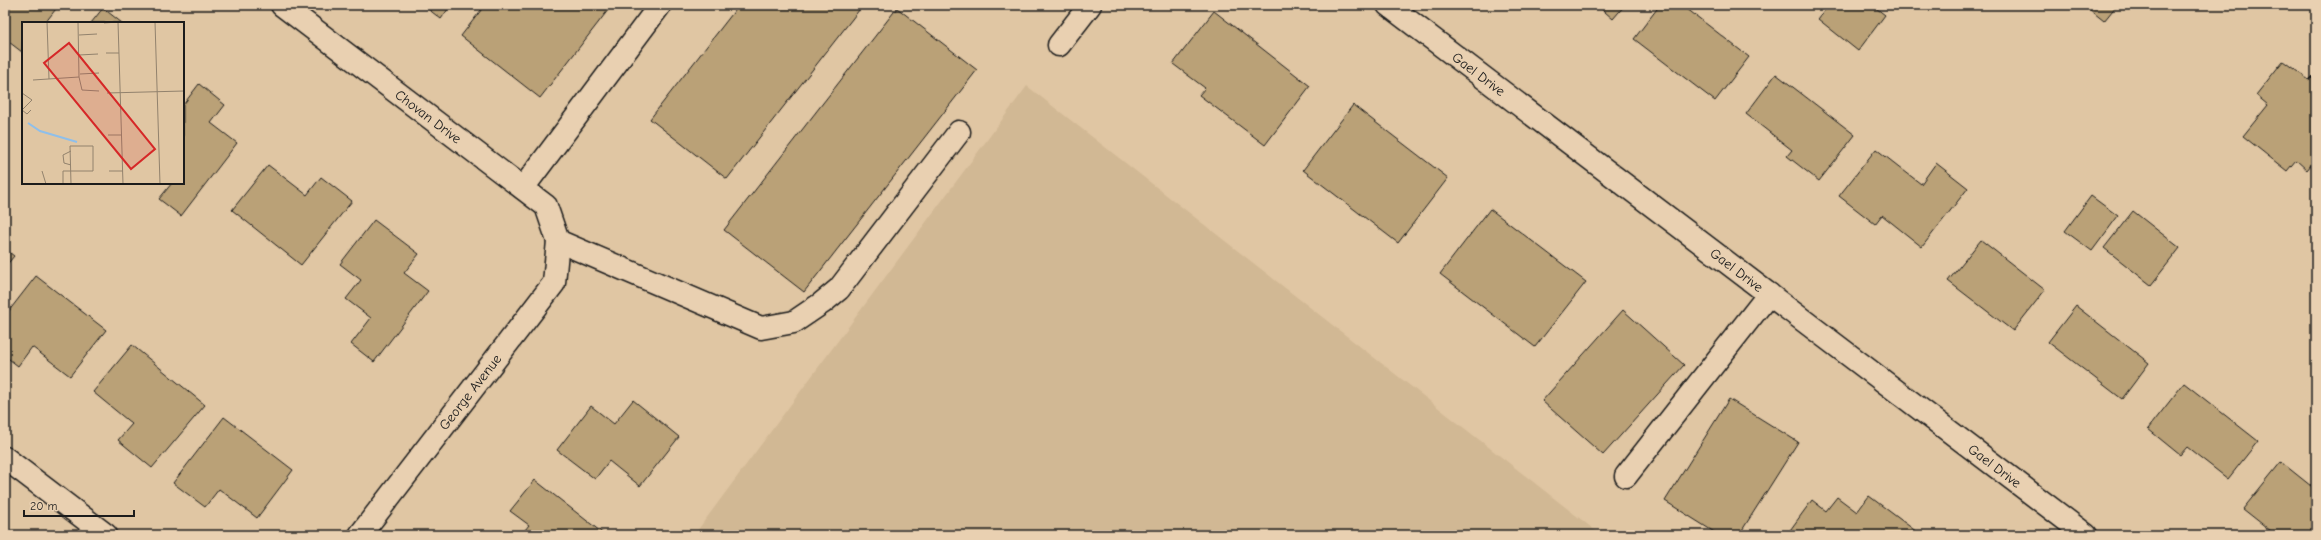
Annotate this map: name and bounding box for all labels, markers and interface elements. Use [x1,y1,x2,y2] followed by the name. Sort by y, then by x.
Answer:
[22,22,184,184] inset map
[1449,49,1508,100] street label: Gael Drive
[392,86,465,147] street label: Chovan Drive
[1707,245,1766,296] street label: Gael Drive
[436,351,505,434] street label: George Avenue
[1965,441,2024,492] street label: Gael Drive
[24,492,134,518] scale bar
[30,499,58,513] text: 20 m

